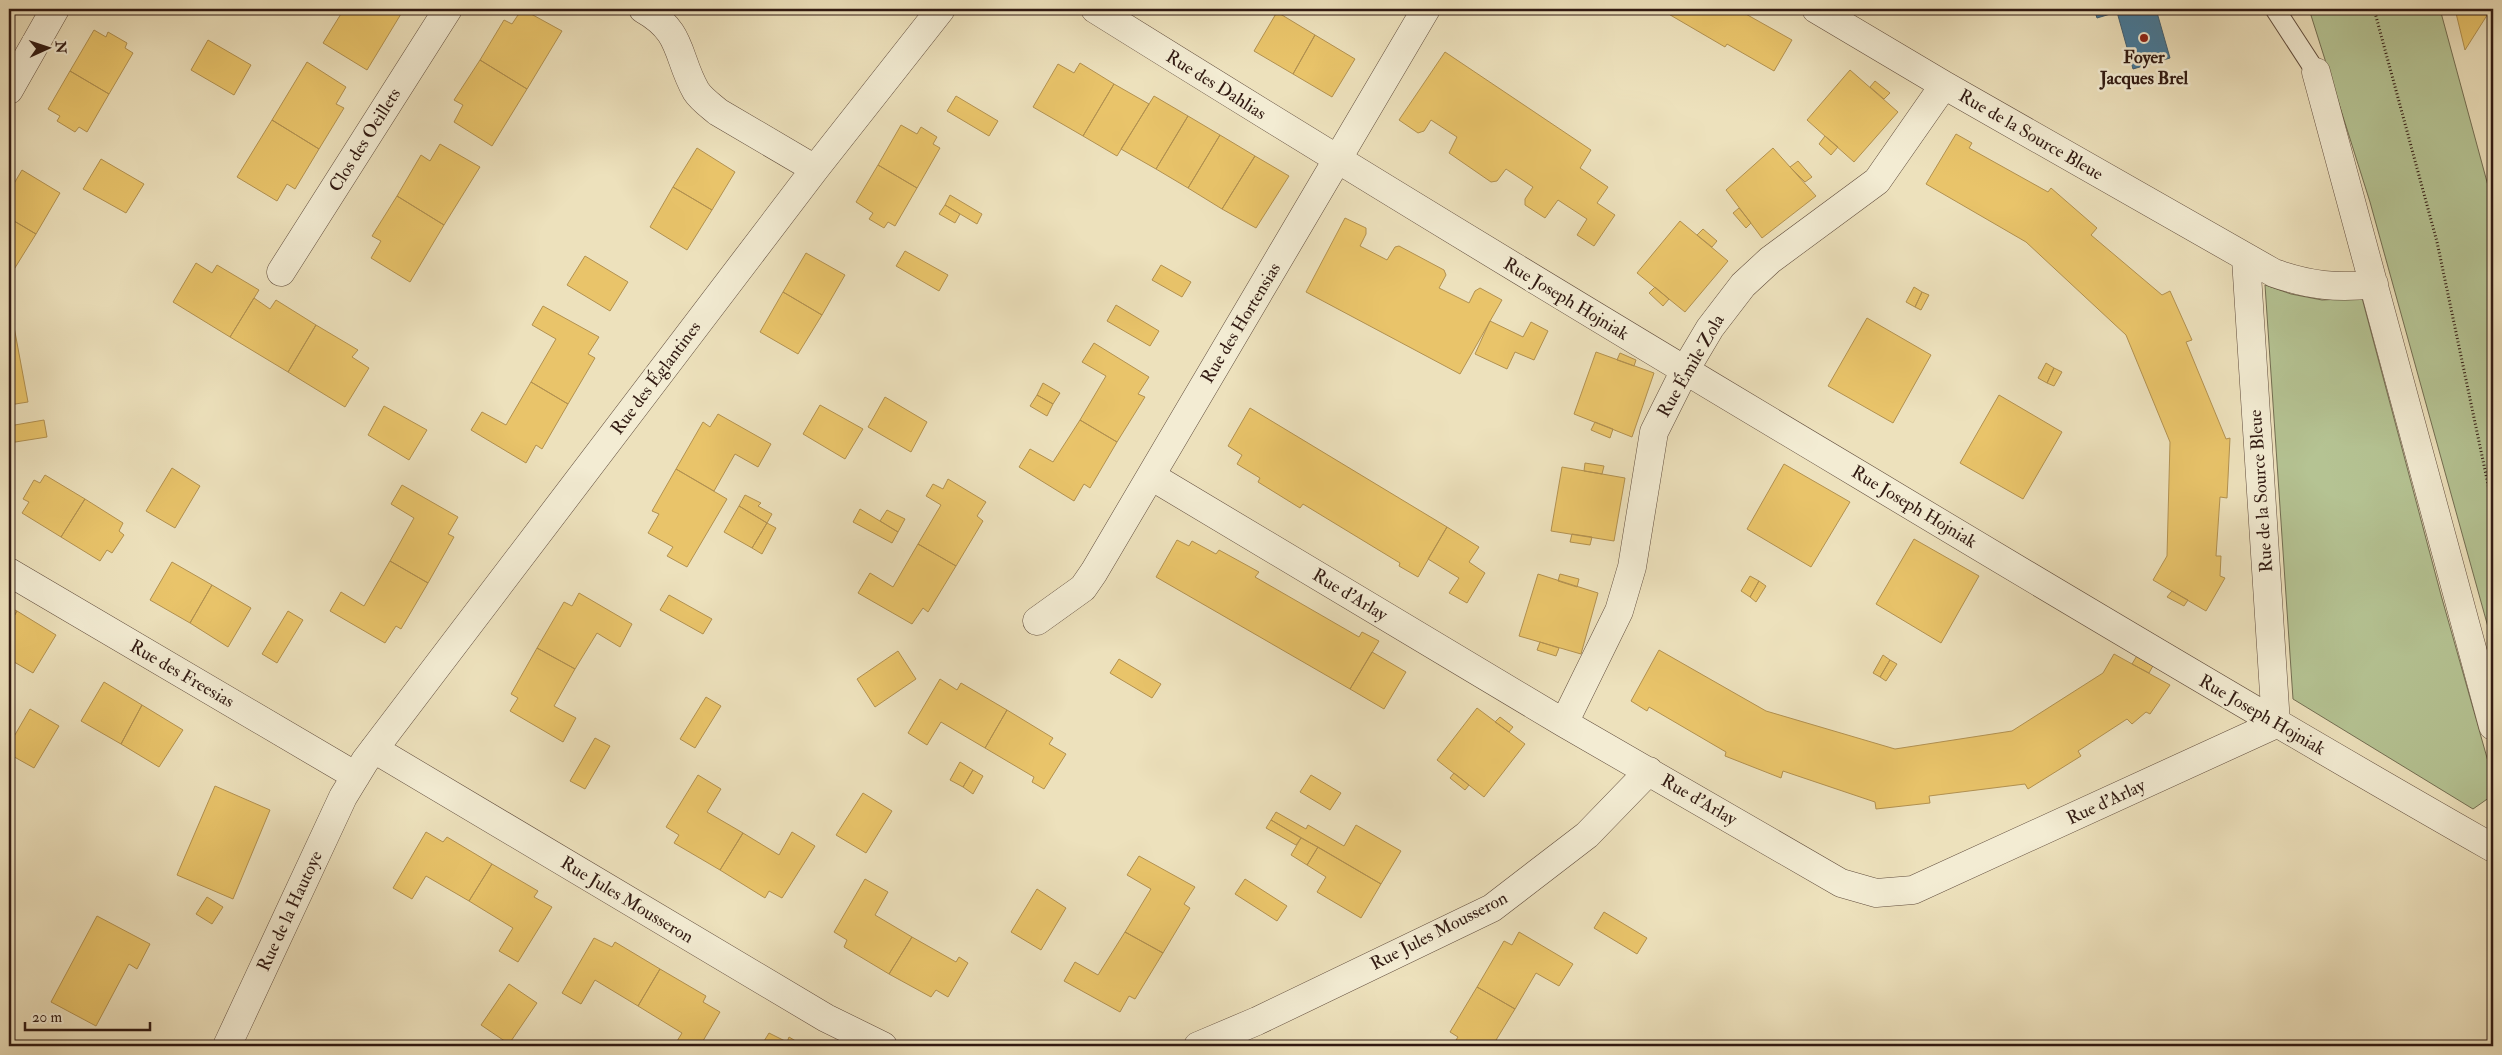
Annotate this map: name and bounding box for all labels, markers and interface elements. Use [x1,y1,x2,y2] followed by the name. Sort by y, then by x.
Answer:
[22,22,72,72] north arrow
[2138,32,2150,44] marker: Foyer Jacques Brel
[52,40,69,55] text: N
[1162,45,1270,125] street label: Rue des Dahlias
[2099,46,2188,90] place label: Foyer Jacques Brel
[324,84,406,196] street label: Clos des Oeillets
[1955,84,2108,186] street label: Rue de la Source Bleue
[1499,252,1633,346] street label: Rue Joseph Hojniak
[1196,258,1286,388] street label: Rue des Hortensias
[1652,310,1730,422] street label: Rue Émile Zola
[606,317,706,439] street label: Rue des Églantines
[2244,408,2278,573] street label: Rue de la Source Bleue
[1847,460,1981,554] street label: Rue Joseph Hojniak
[1308,564,1393,627] street label: Rue d'Arlay
[126,635,238,713] street label: Rue des Freesias
[2195,669,2330,761] street label: Rue Joseph Hojniak
[1657,769,1742,831] street label: Rue d'Arlay
[2063,773,2150,830] street label: Rue d'Arlay
[252,847,328,975] street label: Rue de la Hautoye
[556,851,698,949] street label: Rue Jules Mousseron
[1366,886,1512,976] street label: Rue Jules Mousseron
[25,1000,150,1032] scale bar
[32,1008,62,1027] text: 20 m

